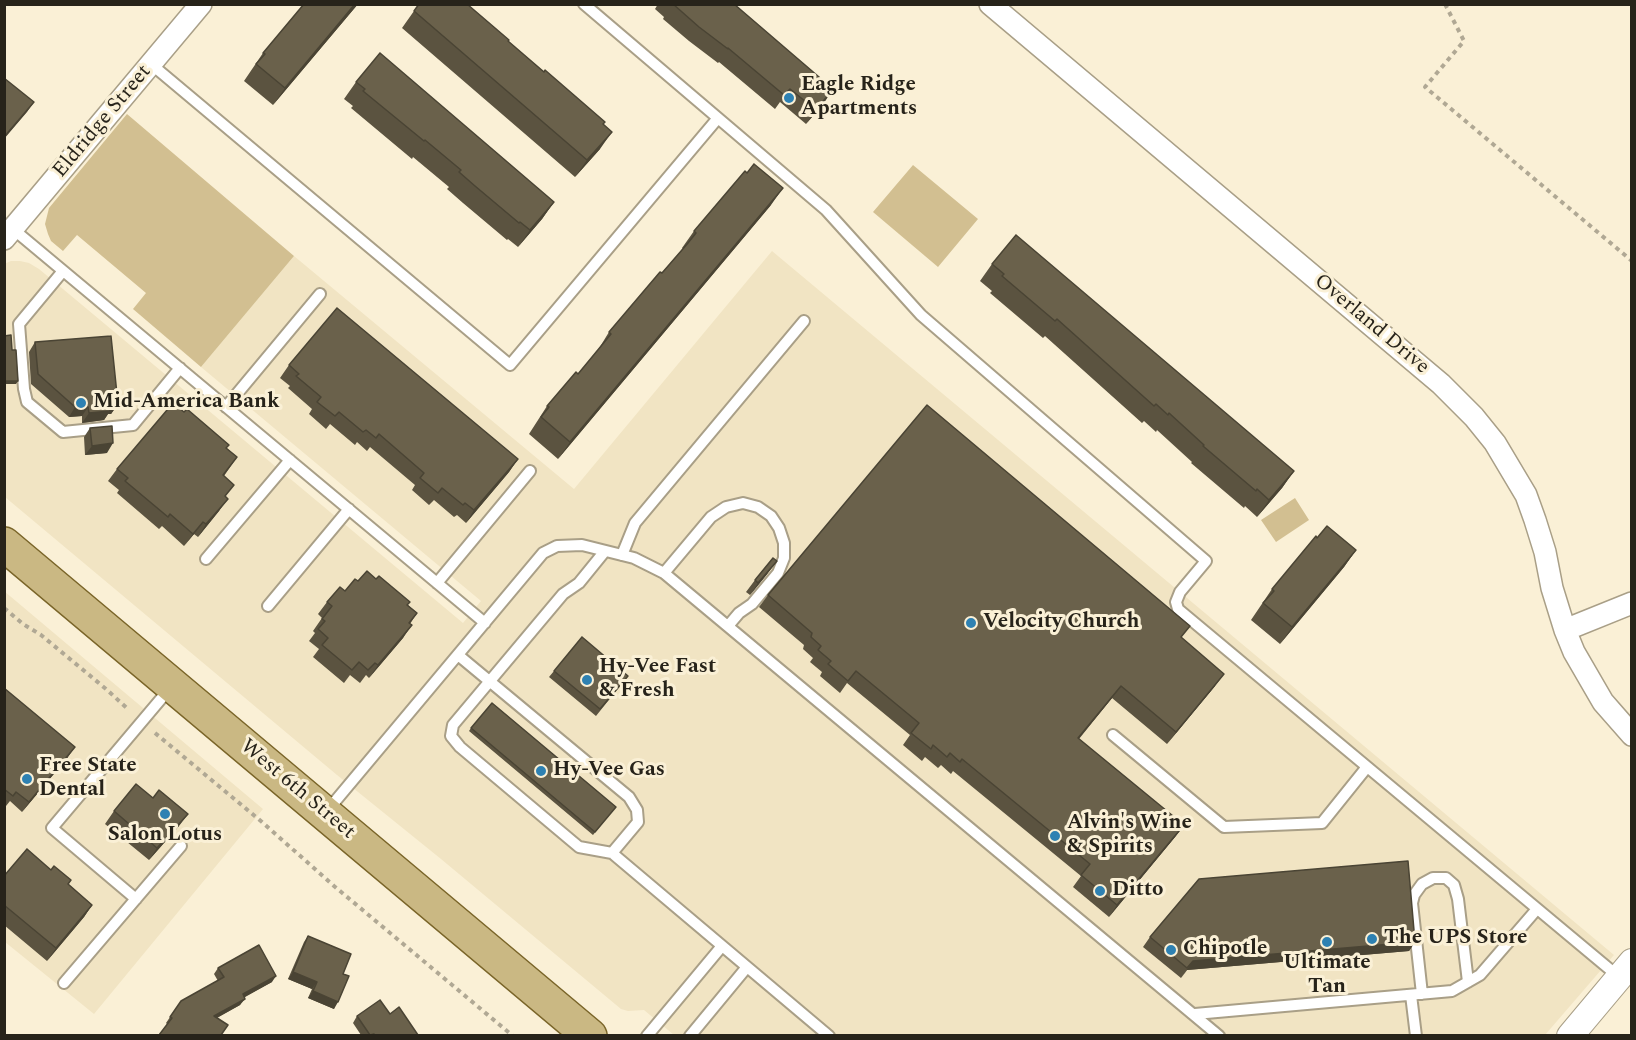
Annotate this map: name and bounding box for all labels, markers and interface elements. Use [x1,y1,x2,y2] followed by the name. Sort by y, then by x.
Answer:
[48,60,158,184] street label: Eldridge Street
[801,73,917,123] place label: Eagle Ridge Apartments
[782,91,796,105] marker: Eagle Ridge Apartments
[1308,269,1434,381] street label: Overland Drive
[93,390,280,416] place label: Mid-America Bank
[74,396,88,410] marker: Mid-America Bank
[983,610,1140,636] place label: Velocity Church
[964,616,978,630] marker: Velocity Church
[599,655,716,705] place label: Hy-Vee Fast & Fresh
[580,673,594,687] marker: Hy-Vee Fast & Fresh
[234,735,360,845] street label: West 6th Street
[39,754,137,804] place label: Free State Dental
[553,758,665,784] place label: Hy-Vee Gas
[534,764,548,778] marker: Hy-Vee Gas
[20,772,34,786] marker: Free State Dental
[158,807,172,821] marker: Salon Lotus
[1067,811,1192,861] place label: Alvin's Wine & Spirits
[108,823,222,849] place label: Salon Lotus
[1048,829,1062,843] marker: Alvin's Wine & Spirits
[1112,878,1163,904] place label: Ditto
[1093,884,1107,898] marker: Ditto
[1384,926,1527,952] place label: The UPS Store
[1365,932,1379,946] marker: The UPS Store
[1320,935,1334,949] marker: Ultimate Tan
[1183,937,1267,963] place label: Chipotle
[1164,943,1178,957] marker: Chipotle
[1283,951,1371,1001] place label: Ultimate Tan

